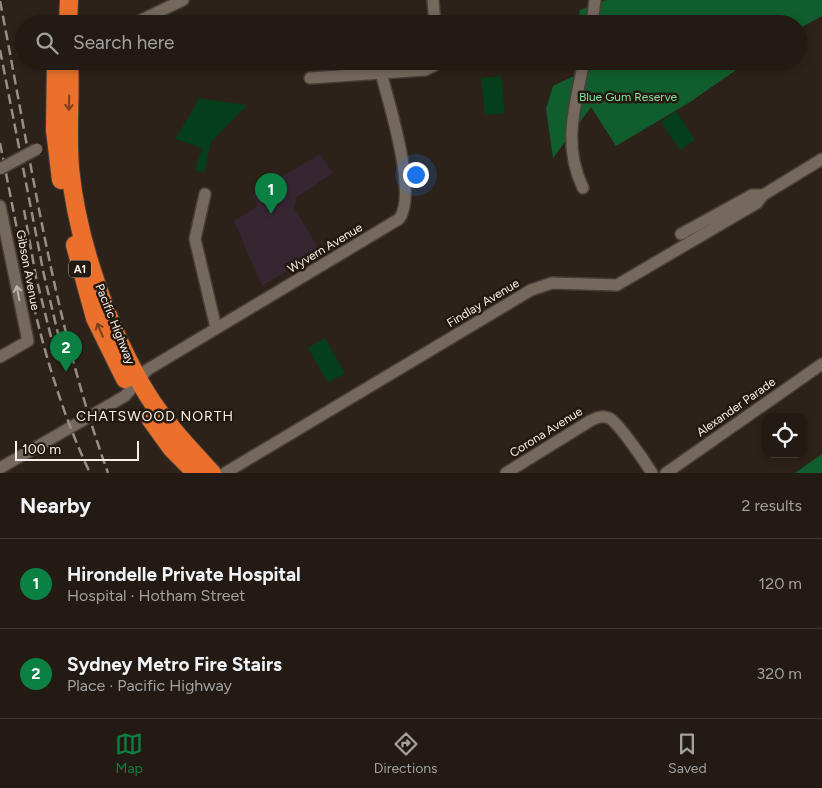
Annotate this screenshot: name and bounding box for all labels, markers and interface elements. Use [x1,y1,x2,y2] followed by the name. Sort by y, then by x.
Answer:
[15,15,807,70] search box
[33,29,61,57] icon: search
[73,31,175,54] text: Search here
[579,90,677,104] park label: Blue Gum Reserve
[64,94,74,110] one-way arrow
[403,162,429,188] your location
[255,173,287,214] pin: 1
[285,220,365,276] street label: Wyvern Avenue
[13,229,43,312] street label: Gibson Avenue
[69,260,91,278] road number: A1
[444,276,522,330] street label: Findlay Avenue
[92,282,138,367] street label: Pacific Highway
[13,285,23,301] one-way arrow
[95,323,105,338] one-way arrow
[50,331,82,372] pin: 2
[694,374,778,439] street label: Alexander Parade
[507,404,585,460] street label: Corona Avenue
[76,408,234,425] district label: CHATSWOOD NORTH
[762,413,807,458] map controls
[762,413,807,458] button: locate
[15,438,139,461] scale bar
[22,441,61,458] text: 100 m
[20,493,91,518] text: Nearby
[742,496,802,515] text: 2 results
[67,563,301,586] text: Hirondelle Private Hospital
[33,574,39,593] text: 1
[759,574,802,593] text: 120 m
[67,586,245,605] text: Hospital · Hotham Street
[67,653,282,676] text: Sydney Metro Fire Stairs
[31,664,41,683] text: 2
[757,664,802,683] text: 320 m
[67,676,232,695] text: Place · Pacific Highway
[115,730,143,777] tab: Map
[374,730,438,777] tab: Directions
[668,730,707,777] tab: Saved

